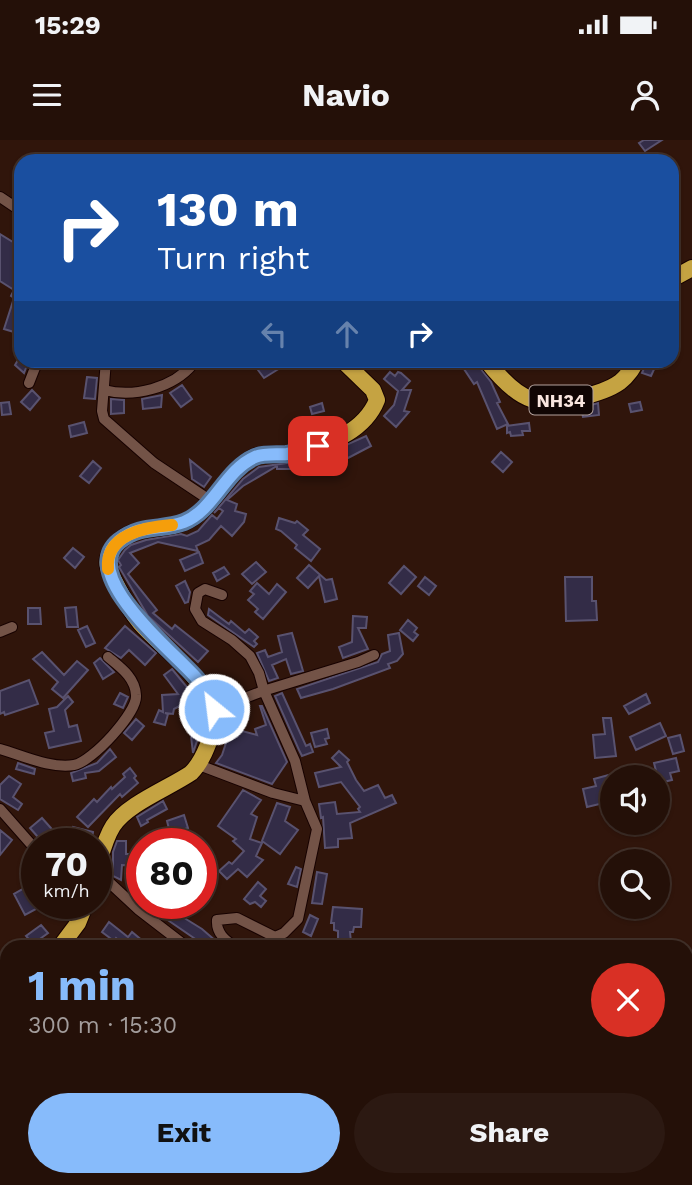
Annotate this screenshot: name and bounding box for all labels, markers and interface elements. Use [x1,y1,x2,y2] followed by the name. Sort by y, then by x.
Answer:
[35,10,101,40] text: 15:29
[28,76,66,114] icon: menu
[302,76,390,114] text: Navio
[626,76,664,114] icon: person
[157,180,299,238] text: 130 m
[42,182,133,273] icon: right
[157,239,309,277] text: Turn right
[255,315,293,353] icon: left
[328,315,366,353] icon: ahead
[401,315,439,353] icon: right
[530,386,592,414] road number: NH34
[288,416,348,476] pin
[299,427,337,465] icon: arrive
[177,672,251,746] position arrow
[600,765,670,919] map controls
[600,765,670,835] button: sound
[126,828,217,919] speed limit sign: 80
[45,843,88,885] text: 70
[600,849,670,919] button: search
[43,880,90,901] text: km/h
[28,961,136,1010] text: 1 min
[591,963,665,1037] button: close
[28,1012,177,1039] text: 300 m · 15:30
[28,1093,340,1173] button: Exit
[354,1093,665,1173] button: Share

